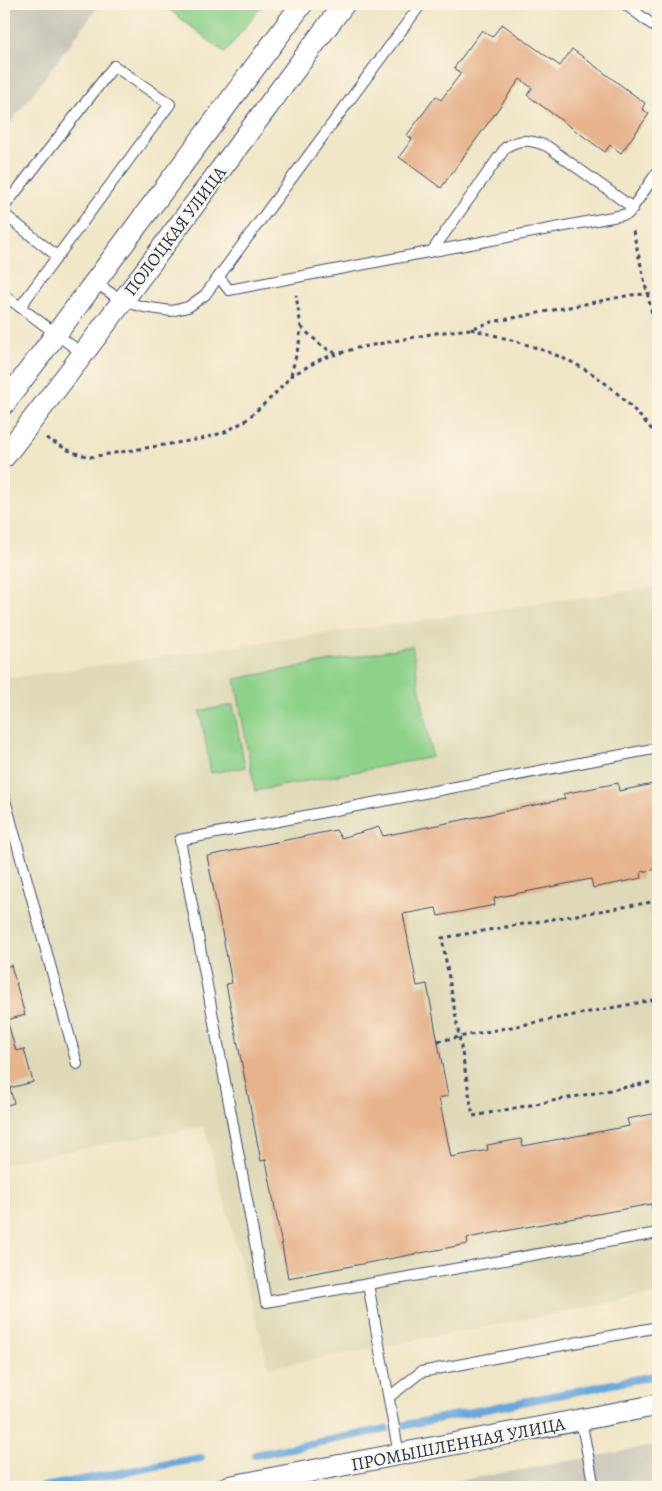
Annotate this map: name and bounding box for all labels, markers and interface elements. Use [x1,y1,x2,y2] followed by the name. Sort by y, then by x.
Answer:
[118,161,232,301] street label: ПОЛОЦКАЯ УЛИЦА
[349,1411,567,1477] street label: ПРОМЫШЛЕННАЯ УЛИЦА

